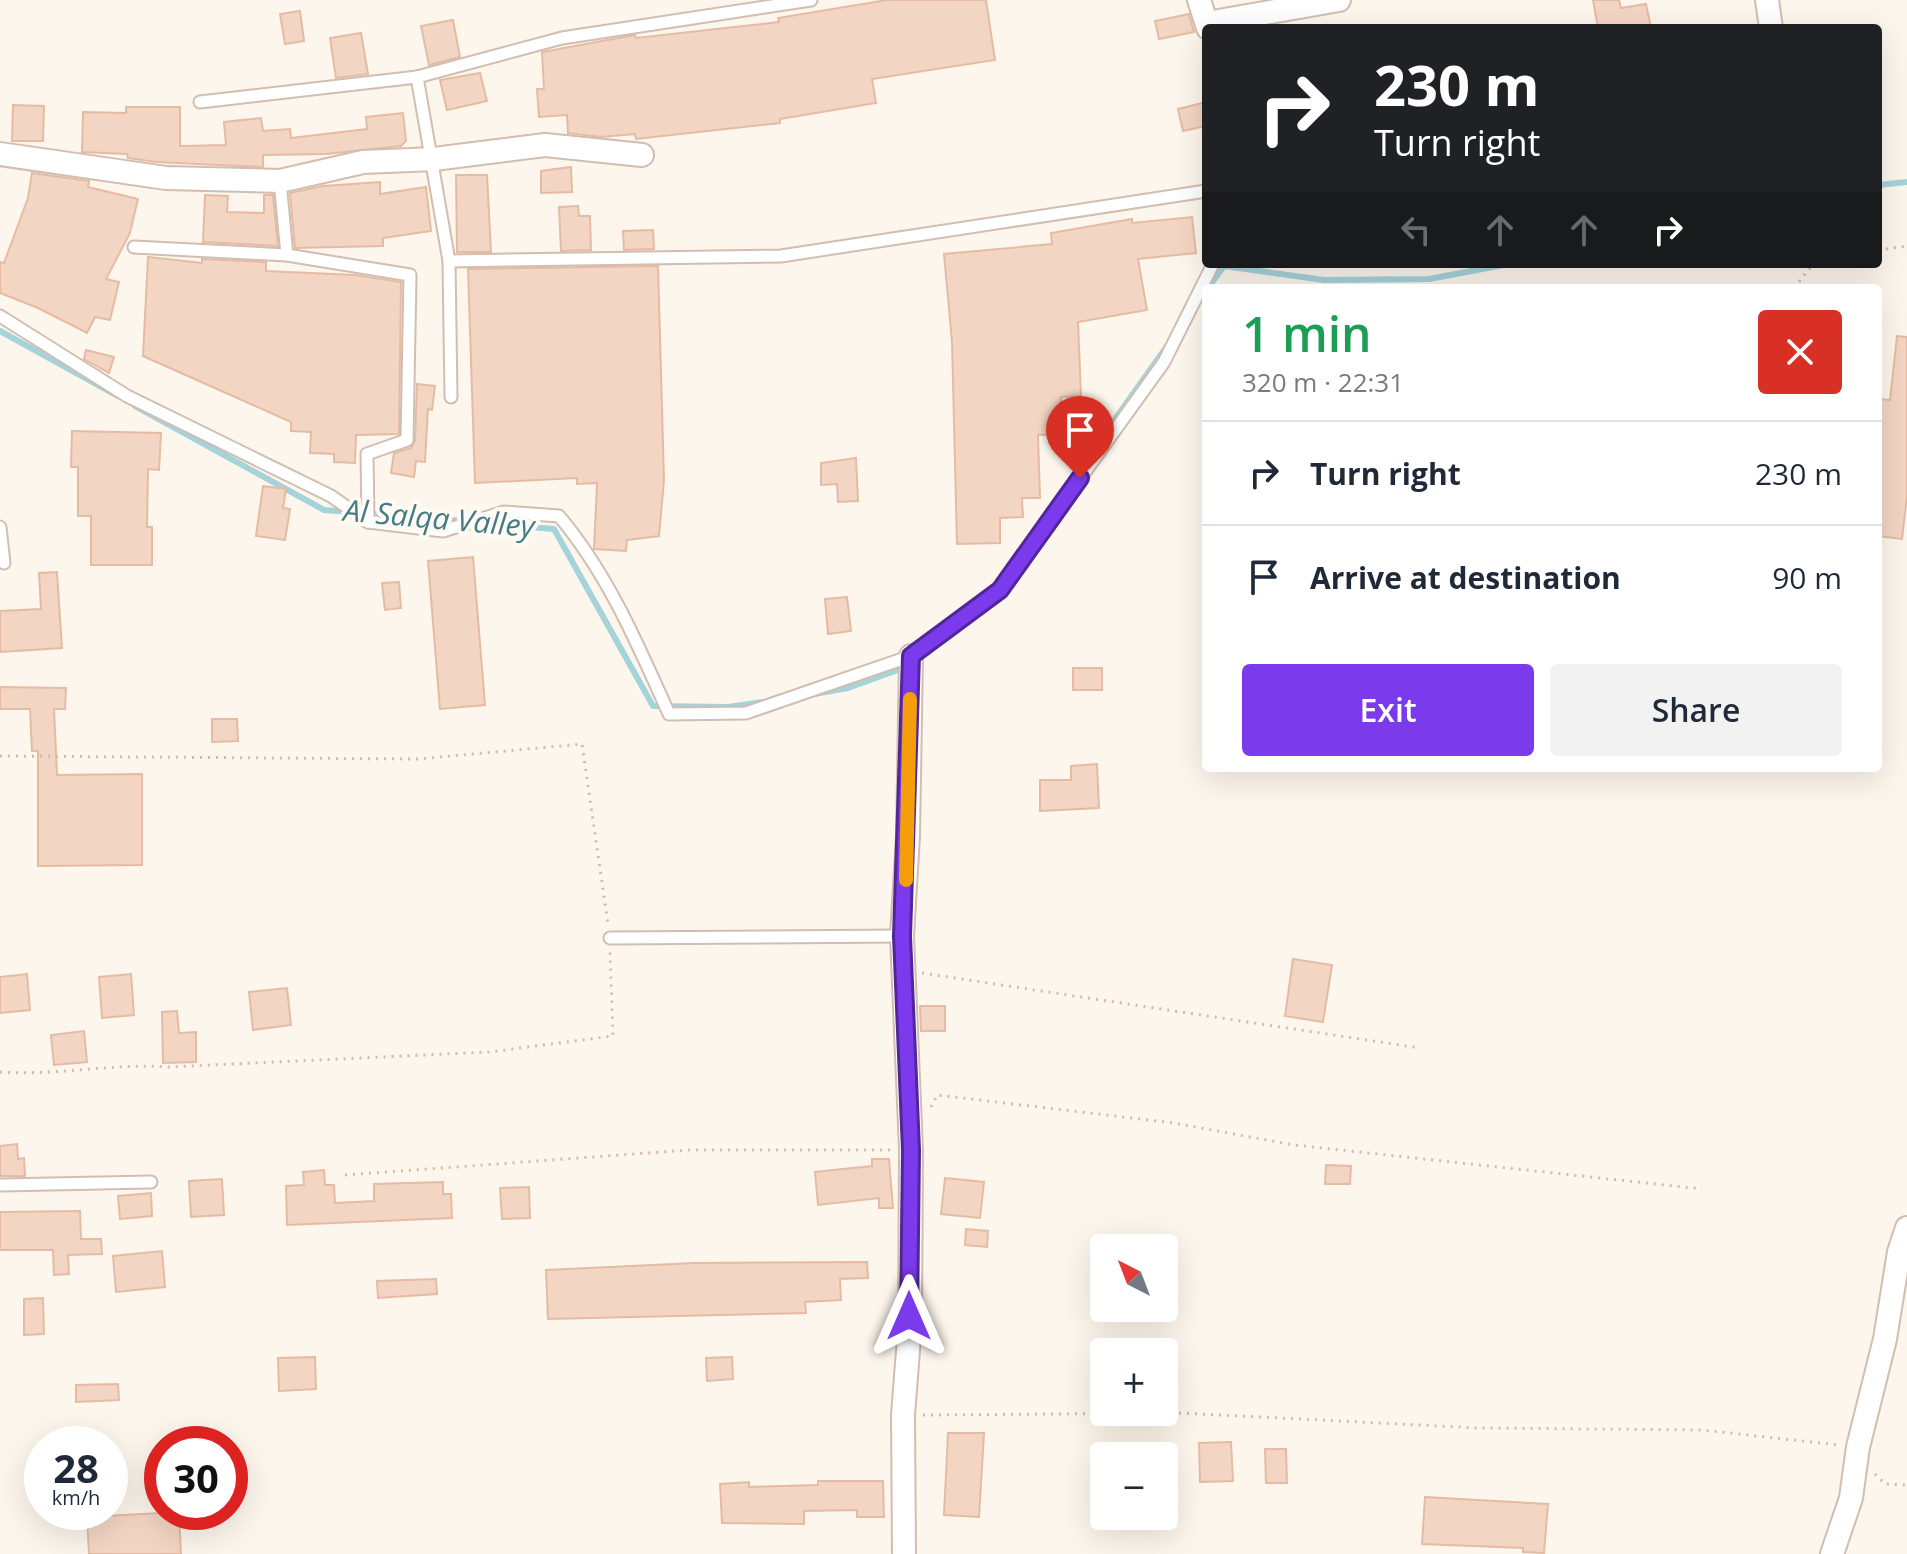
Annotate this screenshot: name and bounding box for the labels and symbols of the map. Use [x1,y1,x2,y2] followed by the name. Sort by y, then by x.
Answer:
[1046,396,1114,478] pin
[340,489,538,546] water label: Al Salqa Valley
[1090,1234,1178,1322] north arrow
[867,1274,951,1358] position arrow
[144,1426,248,1530] speed limit sign: 30

